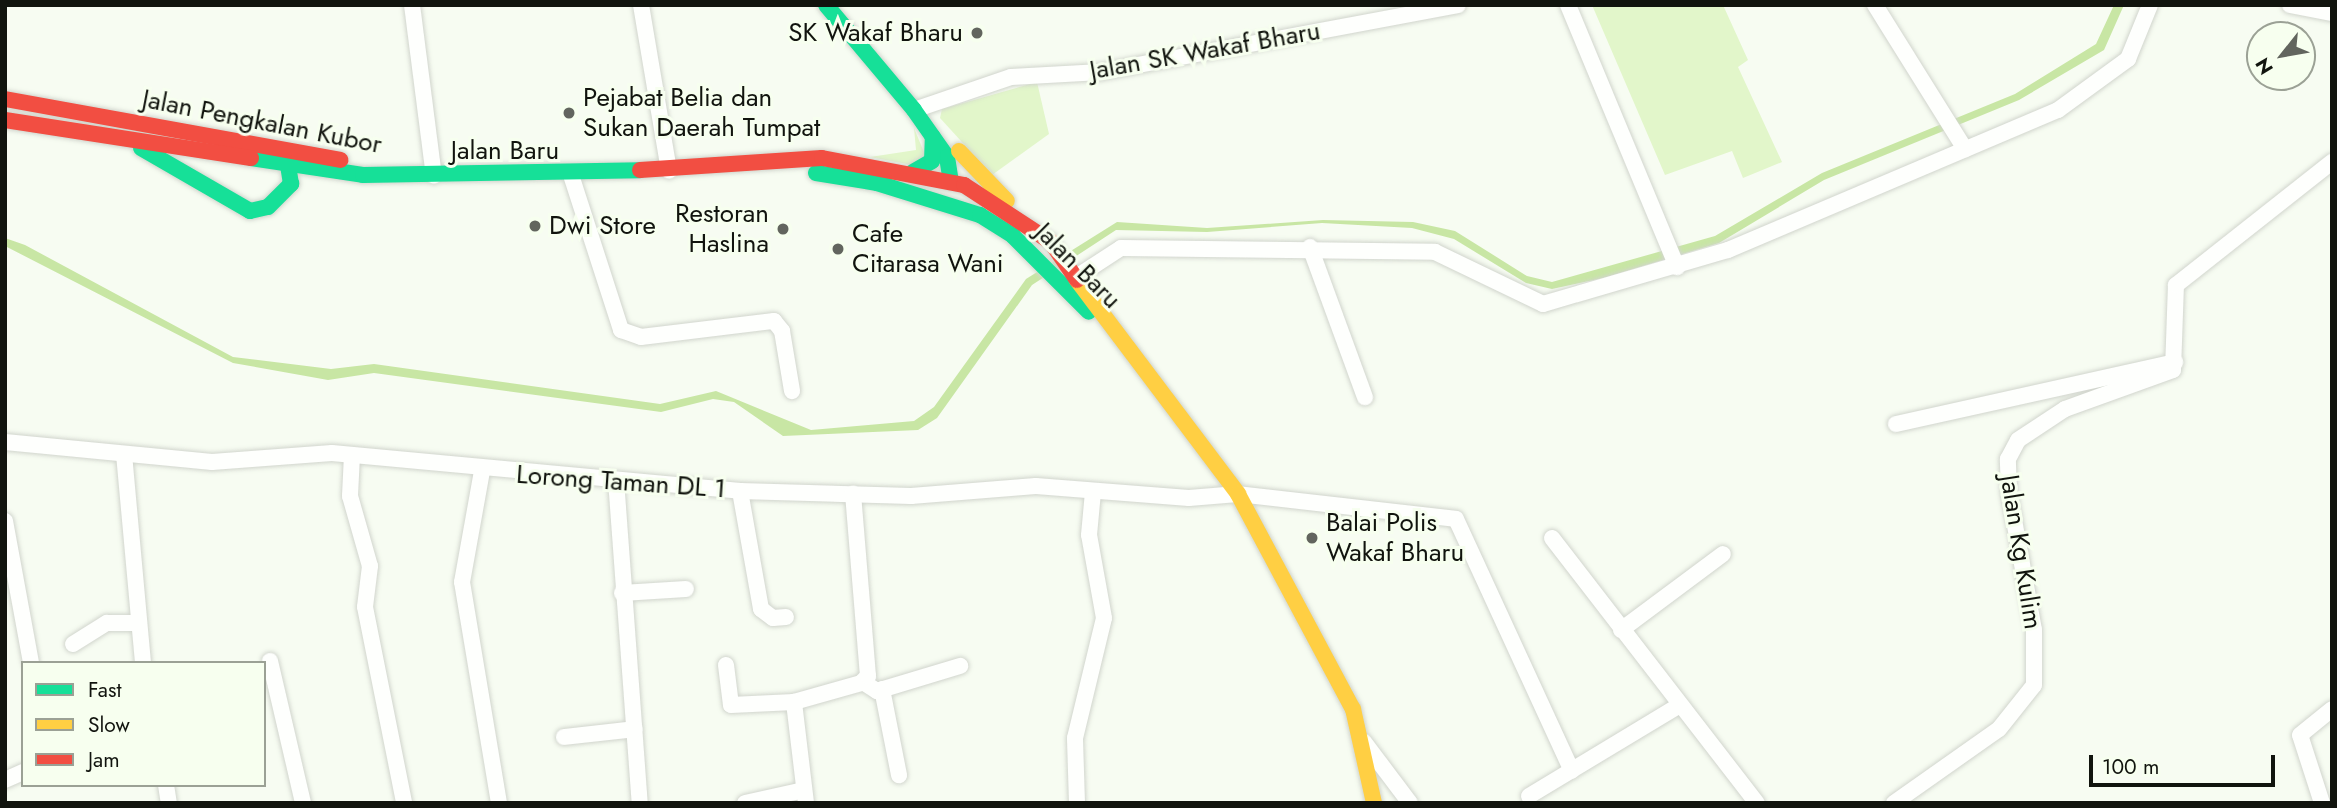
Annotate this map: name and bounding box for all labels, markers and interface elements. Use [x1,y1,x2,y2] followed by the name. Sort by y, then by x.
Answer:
[1087,15,1323,87] street label: Jalan SK Wakaf Bharu
[788,17,963,49] place label: SK Wakaf Bharu
[2246,21,2316,91] north arrow
[969,25,985,41] marker: SK Wakaf Bharu
[2249,53,2280,79] text: N
[583,82,820,144] place label: Pejabat Belia dan Sukan Daerah Tumpat
[140,83,384,161] street label: Jalan Pengkalan Kubor
[561,105,577,121] marker: Pejabat Belia dan Sukan Daerah Tumpat
[451,135,559,167] street label: Jalan Baru
[675,198,769,260] place label: Restoran Haslina
[549,210,656,242] place label: Dwi Store
[1029,217,1127,315] street label: Jalan Baru
[527,218,543,234] marker: Dwi Store
[852,218,1004,280] place label: Cafe Citarasa Wani
[775,221,791,237] marker: Restoran Haslina
[830,241,846,257] marker: Cafe Citarasa Wani
[515,459,727,505] street label: Lorong Taman DL 1
[1993,473,2049,631] street label: Jalan Kg Kulim
[1326,507,1464,568] place label: Balai Polis Wakaf Bharu
[1304,530,1320,546] marker: Balai Polis Wakaf Bharu
[21,661,266,787] legend
[88,675,121,705] text: Fast
[88,710,130,740] text: Slow
[2092,742,2278,786] scale bar
[88,745,120,775] text: Jam
[2102,752,2159,782] text: 100 m

